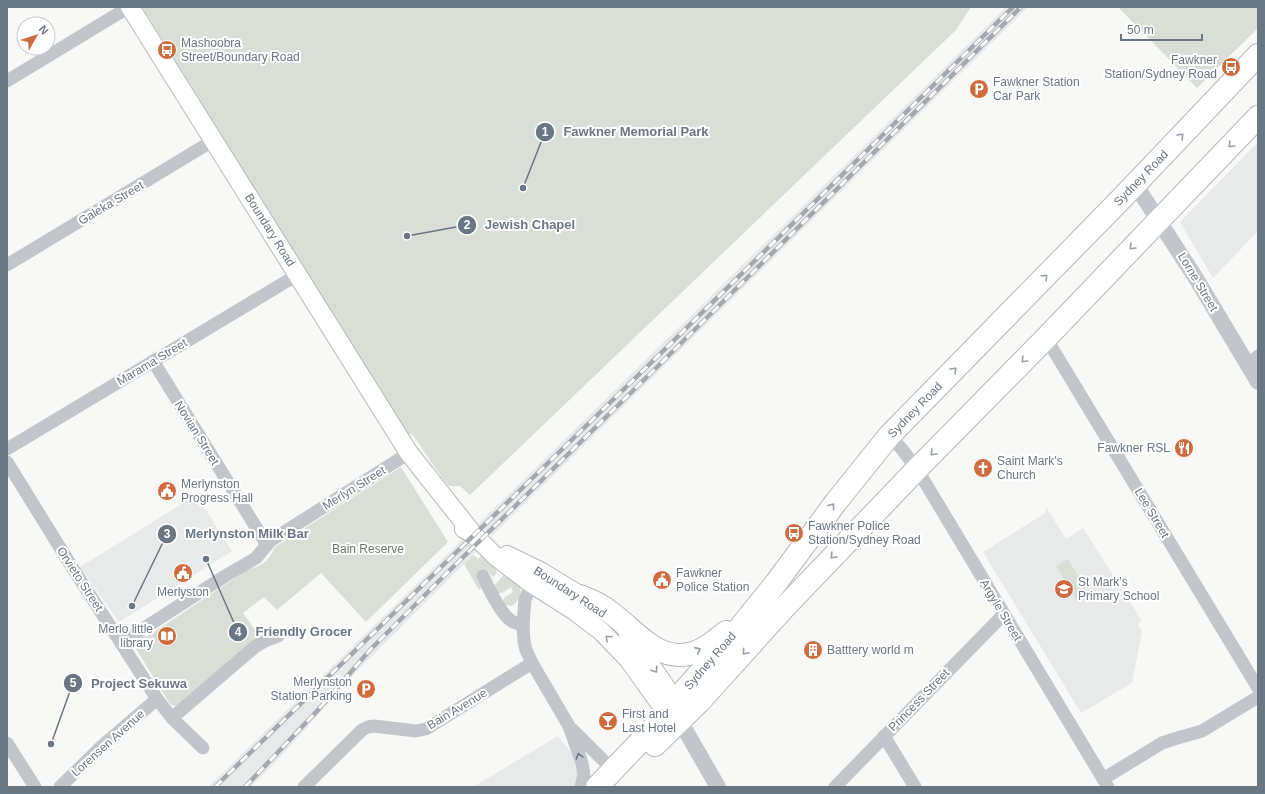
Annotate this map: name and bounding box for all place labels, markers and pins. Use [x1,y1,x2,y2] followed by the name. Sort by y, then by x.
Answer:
[181,36,300,64] place label: Mashoobra Street/Boundary Road
[156,39,178,61] bus stop icon: Mashoobra Street/Boundary Road
[1104,53,1217,81] place label: Fawkner Station/Sydney Road
[1220,56,1242,78] bus stop icon: Fawkner Station/Sydney Road
[993,75,1080,103] place label: Fawkner Station Car Park
[968,78,990,100] parking icon: Fawkner Station Car Park
[535,119,717,144] callout: Fawkner Memorial Park
[457,212,583,237] callout: Jewish Chapel
[1173,437,1195,459] restaurant icon: Fawkner RSL
[1097,441,1170,455] place label: Fawkner RSL
[997,454,1063,482] place label: Saint Mark's Church
[972,457,994,479] church icon: Saint Mark's Church
[181,477,253,505] place label: Merlynston Progress Hall
[156,480,178,502] public building icon: Merlynston Progress Hall
[808,519,921,547] place label: Fawkner Police Station/Sydney Road
[157,521,317,546] callout: Merlynston Milk Bar
[783,522,805,544] bus stop icon: Fawkner Police Station/Sydney Road
[172,562,194,584] public building icon: Merlyston
[676,566,749,594] place label: Fawkner Police Station
[651,569,673,591] public building icon: Fawkner Police Station
[1078,575,1159,603] place label: St Mark's Primary School
[1053,578,1075,600] school or university icon: St Mark's Primary School
[157,585,209,599] place label: Merlyston
[228,619,361,644] callout: Friendly Grocer
[98,622,153,650] place label: Merlo little library
[156,625,178,647] library icon: Merlo little library
[802,639,824,661] building icon: Batttery world m
[827,643,914,657] place label: Batttery world m
[63,671,195,696] callout: Project Sekuwa
[271,675,352,703] place label: Merlynston Station Parking
[355,678,377,700] parking icon: Merlynston Station Parking
[622,707,676,735] place label: First and Last Hotel
[597,710,619,732] bar icon: First and Last Hotel

